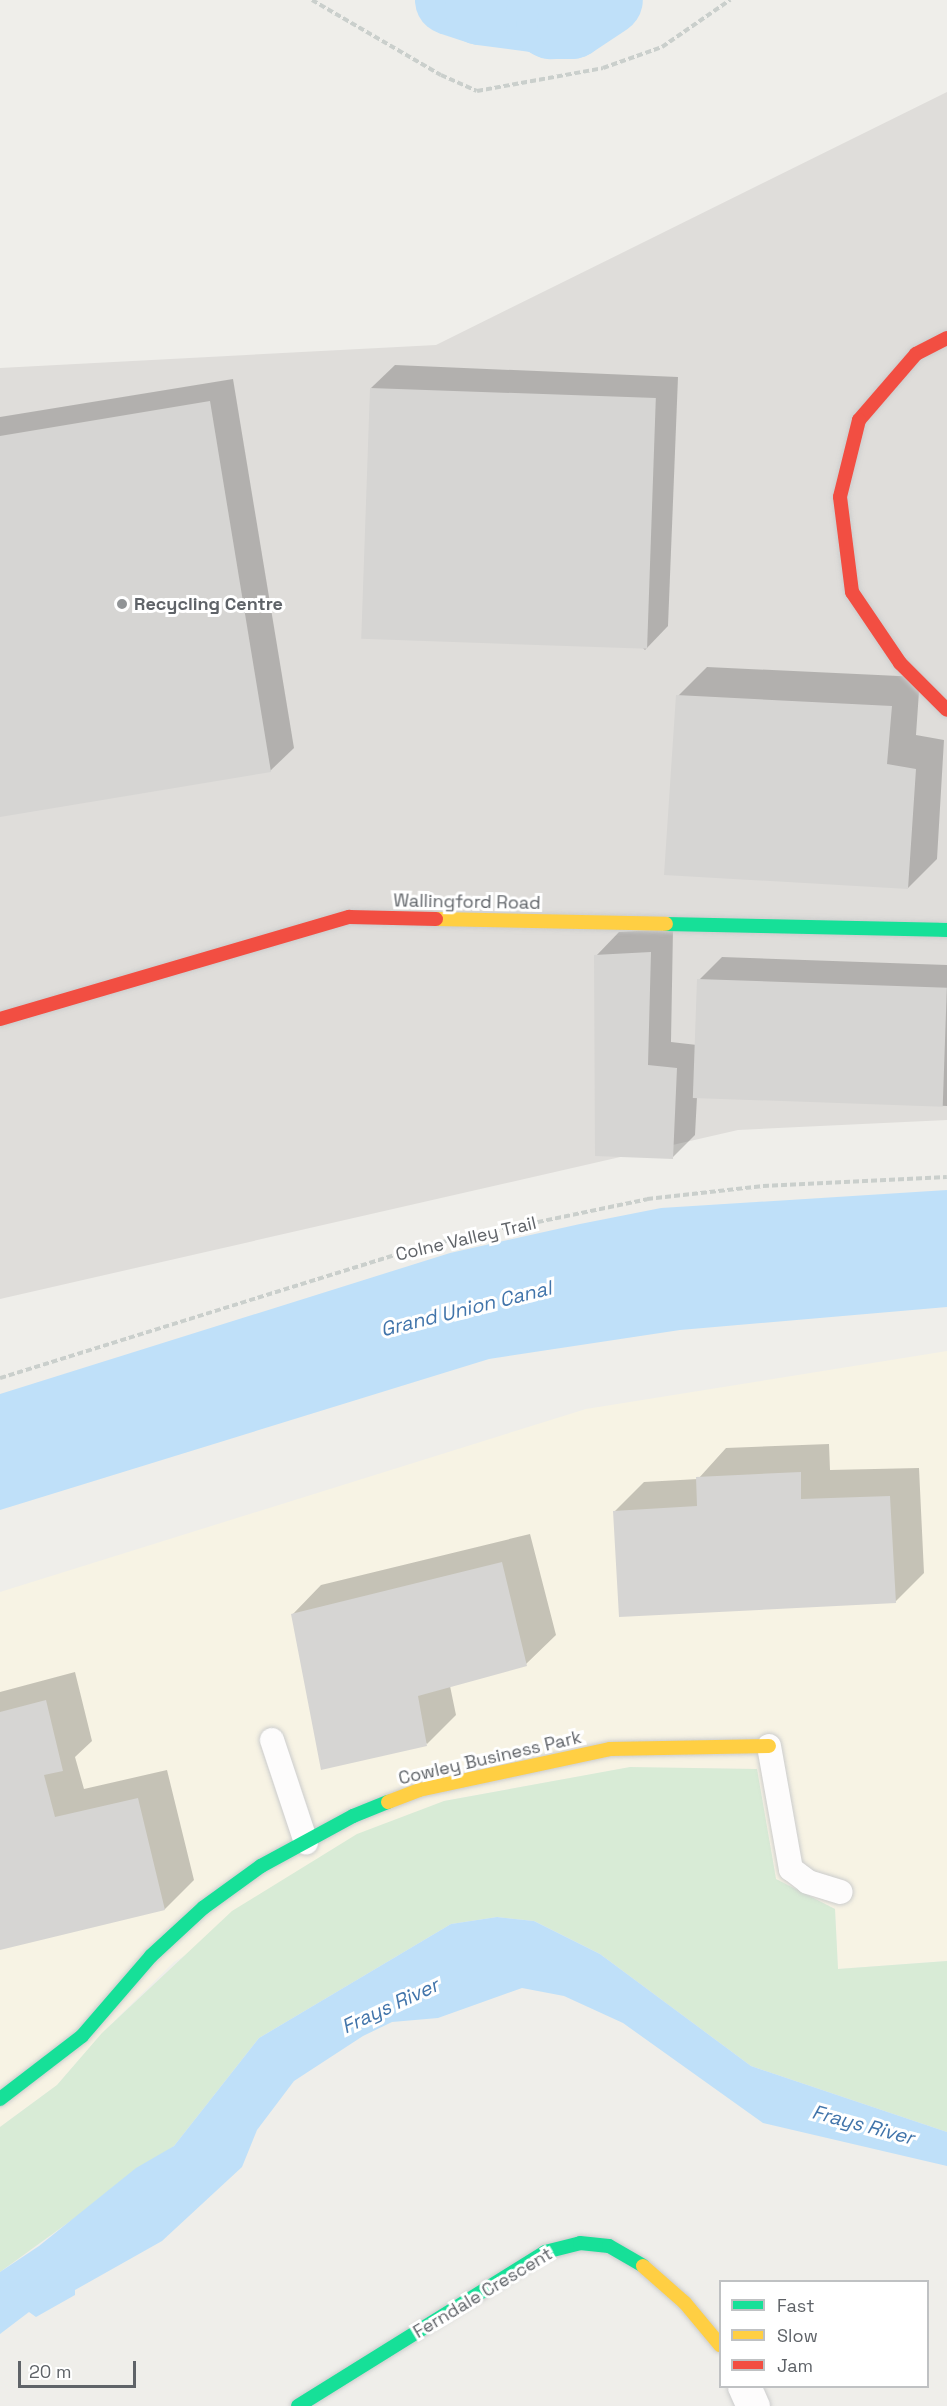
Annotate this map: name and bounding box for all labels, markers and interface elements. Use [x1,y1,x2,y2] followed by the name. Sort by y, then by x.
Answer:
[134,593,283,615] place label: Recycling Centre
[115,597,129,611] marker: Recycling Centre
[393,890,541,914] street label: Wallingford Road
[393,1212,539,1266] street label: Colne Valley Trail
[378,1276,554,1342] water label: Grand Union Canal
[396,1726,584,1790] street label: Cowley Business Park
[338,1973,442,2039] water label: Frays River
[809,2100,917,2150] water label: Frays River
[410,2243,556,2343] street label: Ferndale Crescent
[719,2280,929,2388] legend
[777,2294,814,2317] text: Fast
[777,2324,818,2347] text: Slow
[21,2349,140,2387] scale bar
[777,2354,813,2377] text: Jam
[29,2360,72,2383] text: 20 m

